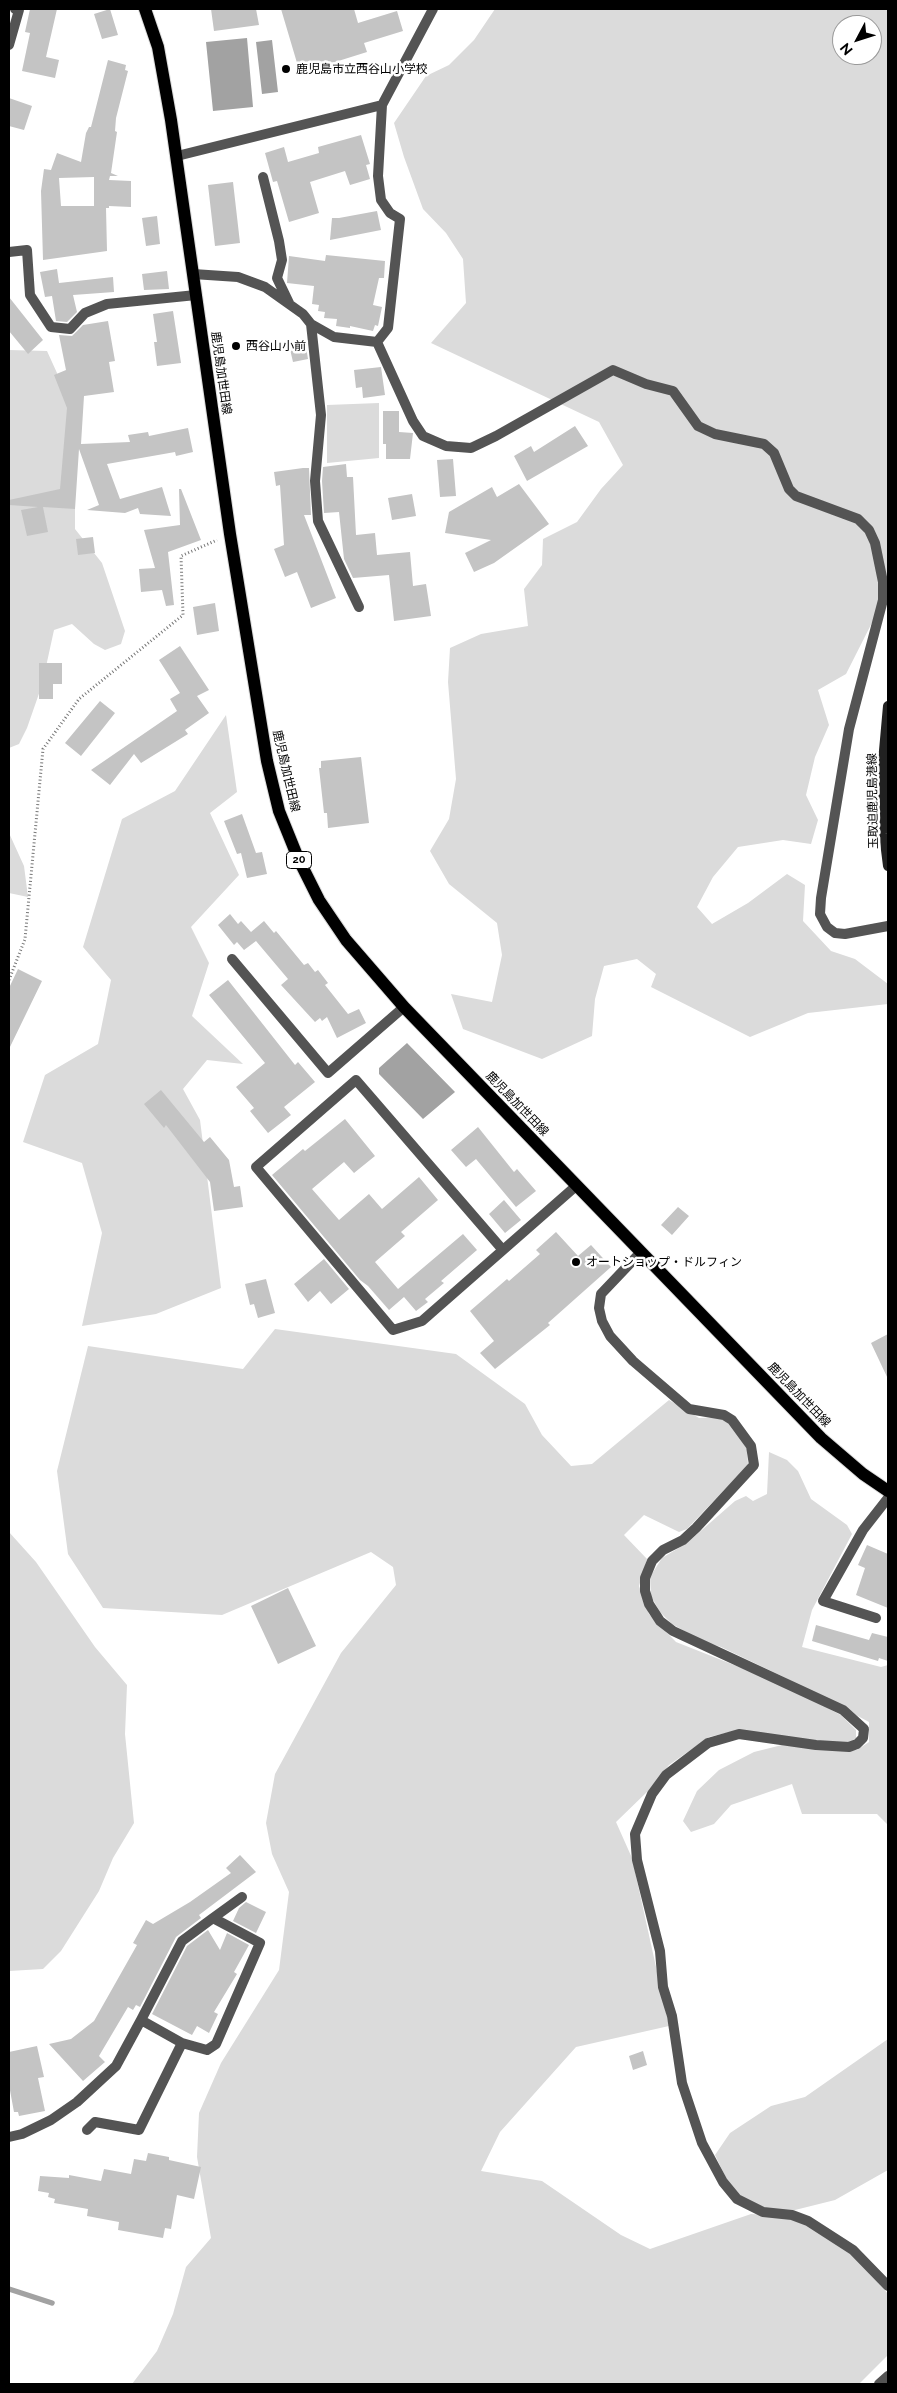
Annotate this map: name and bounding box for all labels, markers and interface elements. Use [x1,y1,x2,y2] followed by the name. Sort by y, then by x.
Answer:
[832,15,882,65] north arrow
[837,40,856,58] text: N
[296,62,428,76] place label: 鹿児島市立西谷山小学校
[280,63,292,75] marker: 鹿児島市立西谷山小学校
[208,330,234,416] street label: 鹿児島加世田線
[246,339,306,353] place label: 西谷山小前
[230,340,242,352] marker: 西谷山小前
[270,728,302,814] street label: 鹿児島加世田線
[865,753,881,849] street label: 玉取迫鹿児島港線
[286,852,312,868] road number: 20
[483,1069,551,1139] street label: 鹿児島加世田線
[586,1255,742,1269] place label: オートショップ・ドルフィン
[570,1256,582,1268] marker: オートショップ・ドルフィン
[765,1360,833,1430] street label: 鹿児島加世田線

